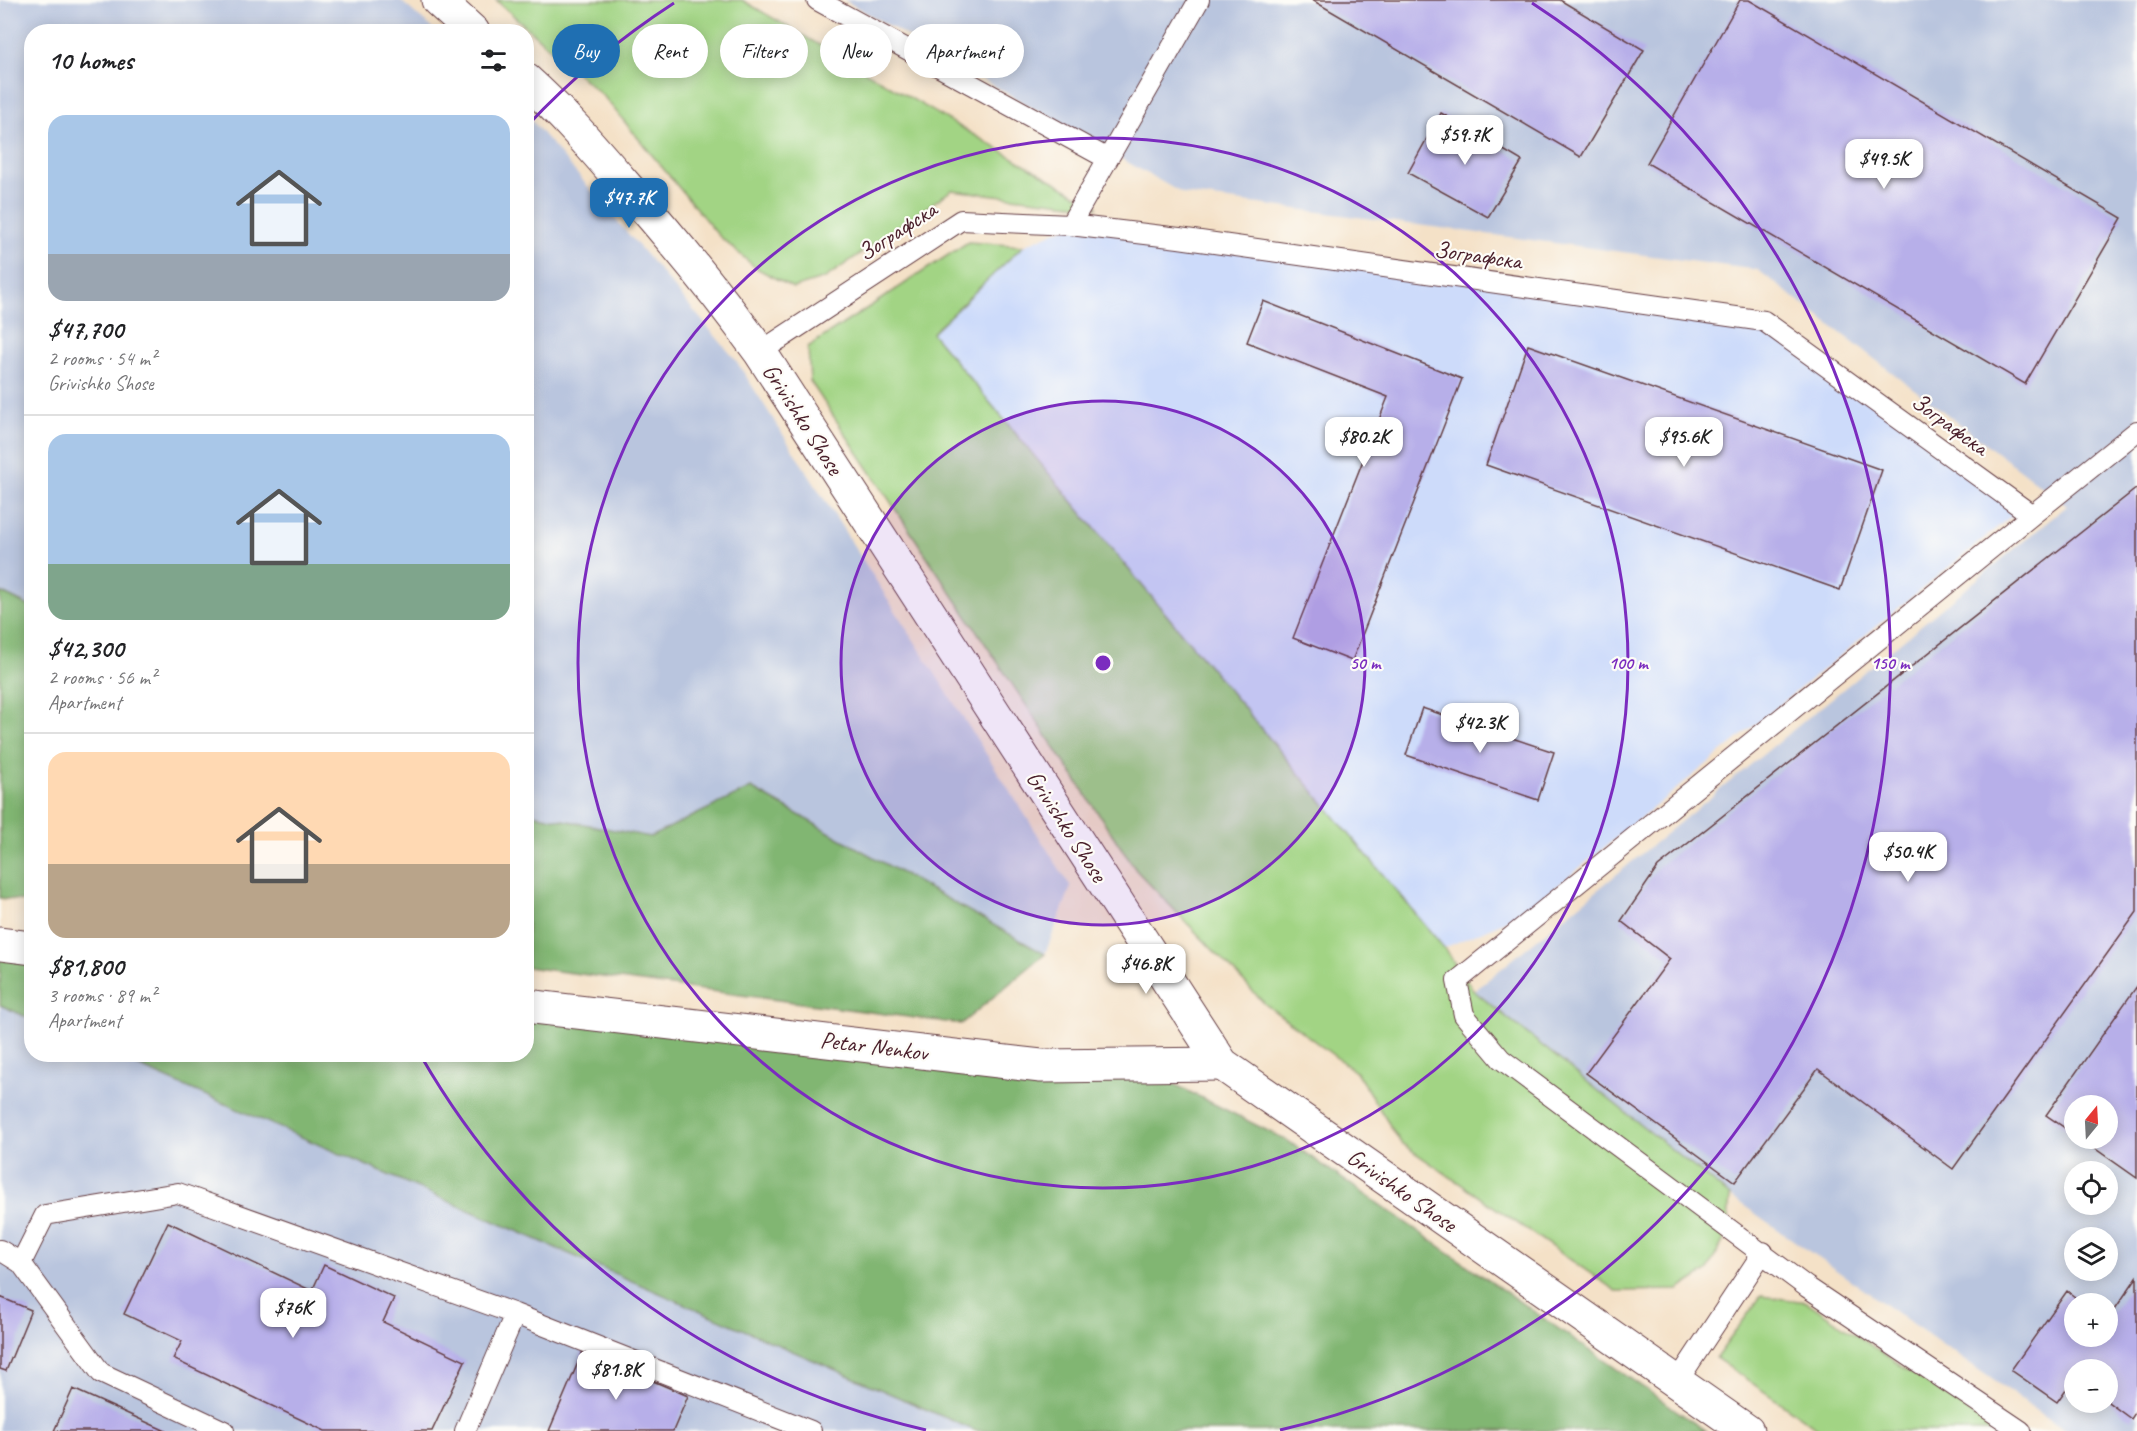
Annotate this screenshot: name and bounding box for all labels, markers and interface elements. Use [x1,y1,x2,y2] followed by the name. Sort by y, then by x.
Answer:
[552,24,620,78] chip: Buy
[632,24,708,78] chip: Rent
[720,24,808,78] chip: Filters
[820,24,892,78] chip: New
[904,24,1024,78] chip: Apartment
[48,44,133,77] text: 10 homes
[477,44,510,77] icon: filters
[1416,115,1514,166] pin: $59.7K
[1440,122,1490,147] text: $59.7K
[1835,139,1933,190] pin: $49.5K
[1859,146,1909,171] text: $49.5K
[225,154,333,262] icon: home
[580,178,678,229] pin: $47.7K
[604,185,654,210] text: $47.7K
[852,193,944,268] street label: Зографска
[1432,234,1526,276] street label: Зографска
[48,313,123,346] text: $47,700
[48,346,156,371] text: 2 rooms · 54 m²
[756,358,851,482] street label: Grivishko Shose
[48,371,154,396] text: Grivishko Shose
[1906,386,1996,463] street label: Зографска
[1315,417,1413,468] pin: $80.2K
[1635,417,1733,468] pin: $95.6K
[1339,424,1389,449] text: $80.2K
[1659,424,1709,449] text: $95.6K
[225,473,333,581] icon: home
[48,632,123,665] text: $42,300
[1350,652,1382,674] text: 50 m
[1609,652,1649,674] text: 100 m
[1871,652,1911,674] text: 150 m
[1093,653,1113,673] centre of rings
[48,665,156,690] text: 2 rooms · 56 m²
[48,690,121,715] text: Apartment
[1431,703,1529,754] pin: $42.3K
[1455,710,1505,735] text: $42.3K
[1020,765,1115,889] street label: Grivishko Shose
[225,791,333,899] icon: home
[1859,832,1957,883] pin: $50.4K
[1883,839,1933,864] text: $50.4K
[1097,944,1195,995] pin: $46.8K
[48,950,123,983] text: $81,800
[1121,951,1171,976] text: $46.8K
[48,983,156,1008] text: 3 rooms · 89 m²
[48,1008,121,1033] text: Apartment
[819,1025,931,1068] street label: Petar Nenkov
[2064,1095,2118,1149] north arrow
[2064,1095,2118,1413] map controls
[1341,1141,1464,1240] street label: Grivishko Shose
[2064,1161,2118,1215] button: locate
[2064,1227,2118,1281] button: layers
[257,1288,329,1339] pin: $76K
[2064,1293,2118,1347] button: +
[274,1295,312,1320] text: $76K
[567,1350,665,1401] pin: $81.8K
[591,1357,641,1382] text: $81.8K
[2064,1359,2118,1413] button: −

